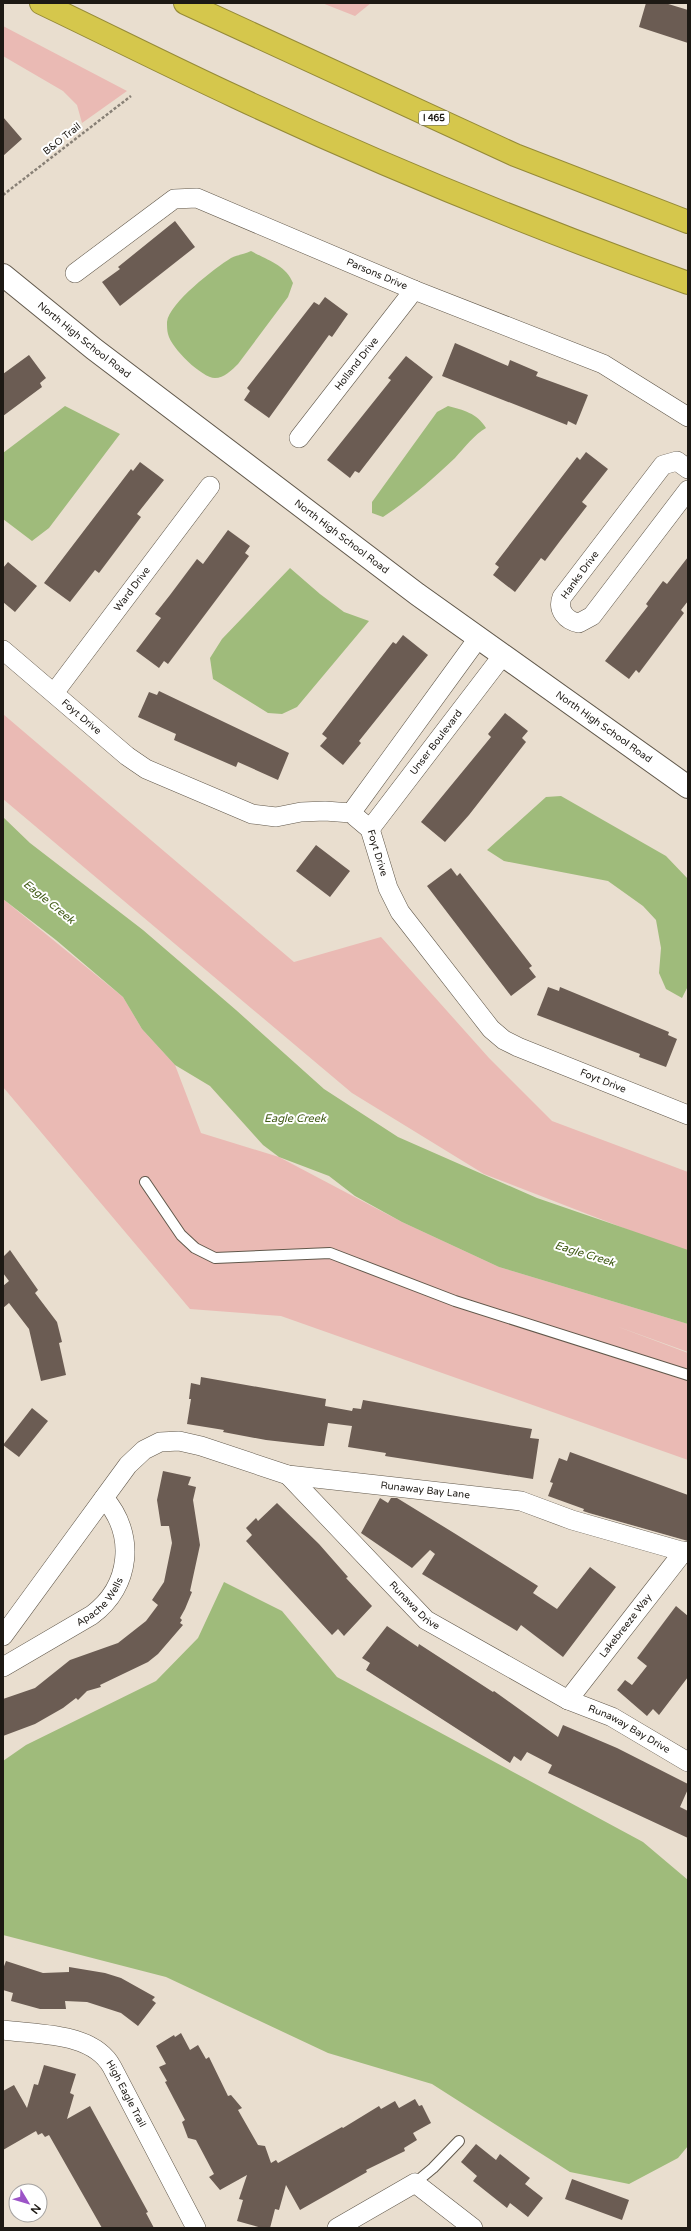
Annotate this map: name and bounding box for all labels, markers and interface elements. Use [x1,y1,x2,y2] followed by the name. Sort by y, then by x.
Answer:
[419,111,449,125] road number: I 465
[41,120,83,158] street label: B&O Trail
[345,256,409,293] street label: Parsons Drive
[35,300,133,381] street label: North High School Road
[332,335,381,393] street label: Holland Drive
[292,497,391,576] street label: North High School Road
[558,548,602,601] street label: Hanks Drive
[112,564,153,614] street label: Ward Drive
[553,689,654,765] street label: North High School Road
[59,697,104,737] street label: Foyt Drive
[408,708,465,777] street label: Unser Boulevard
[365,828,390,878] street label: Foyt Drive
[21,877,78,927] water label: Eagle Creek
[578,1066,628,1096] street label: Foyt Drive
[264,1112,327,1125] water label: Eagle Creek
[553,1239,617,1270] water label: Eagle Creek
[380,1479,471,1501] street label: Runaway Bay Lane
[74,1576,126,1629] street label: Apache Wells
[387,1579,442,1633] street label: Runawa Drive
[597,1591,655,1660] street label: Lakebreeze Way
[587,1702,672,1756] street label: Runaway Bay Drive
[103,2058,148,2129] street label: High Eagle Trail
[8,2183,48,2223] north arrow
[28,2201,43,2216] text: N

